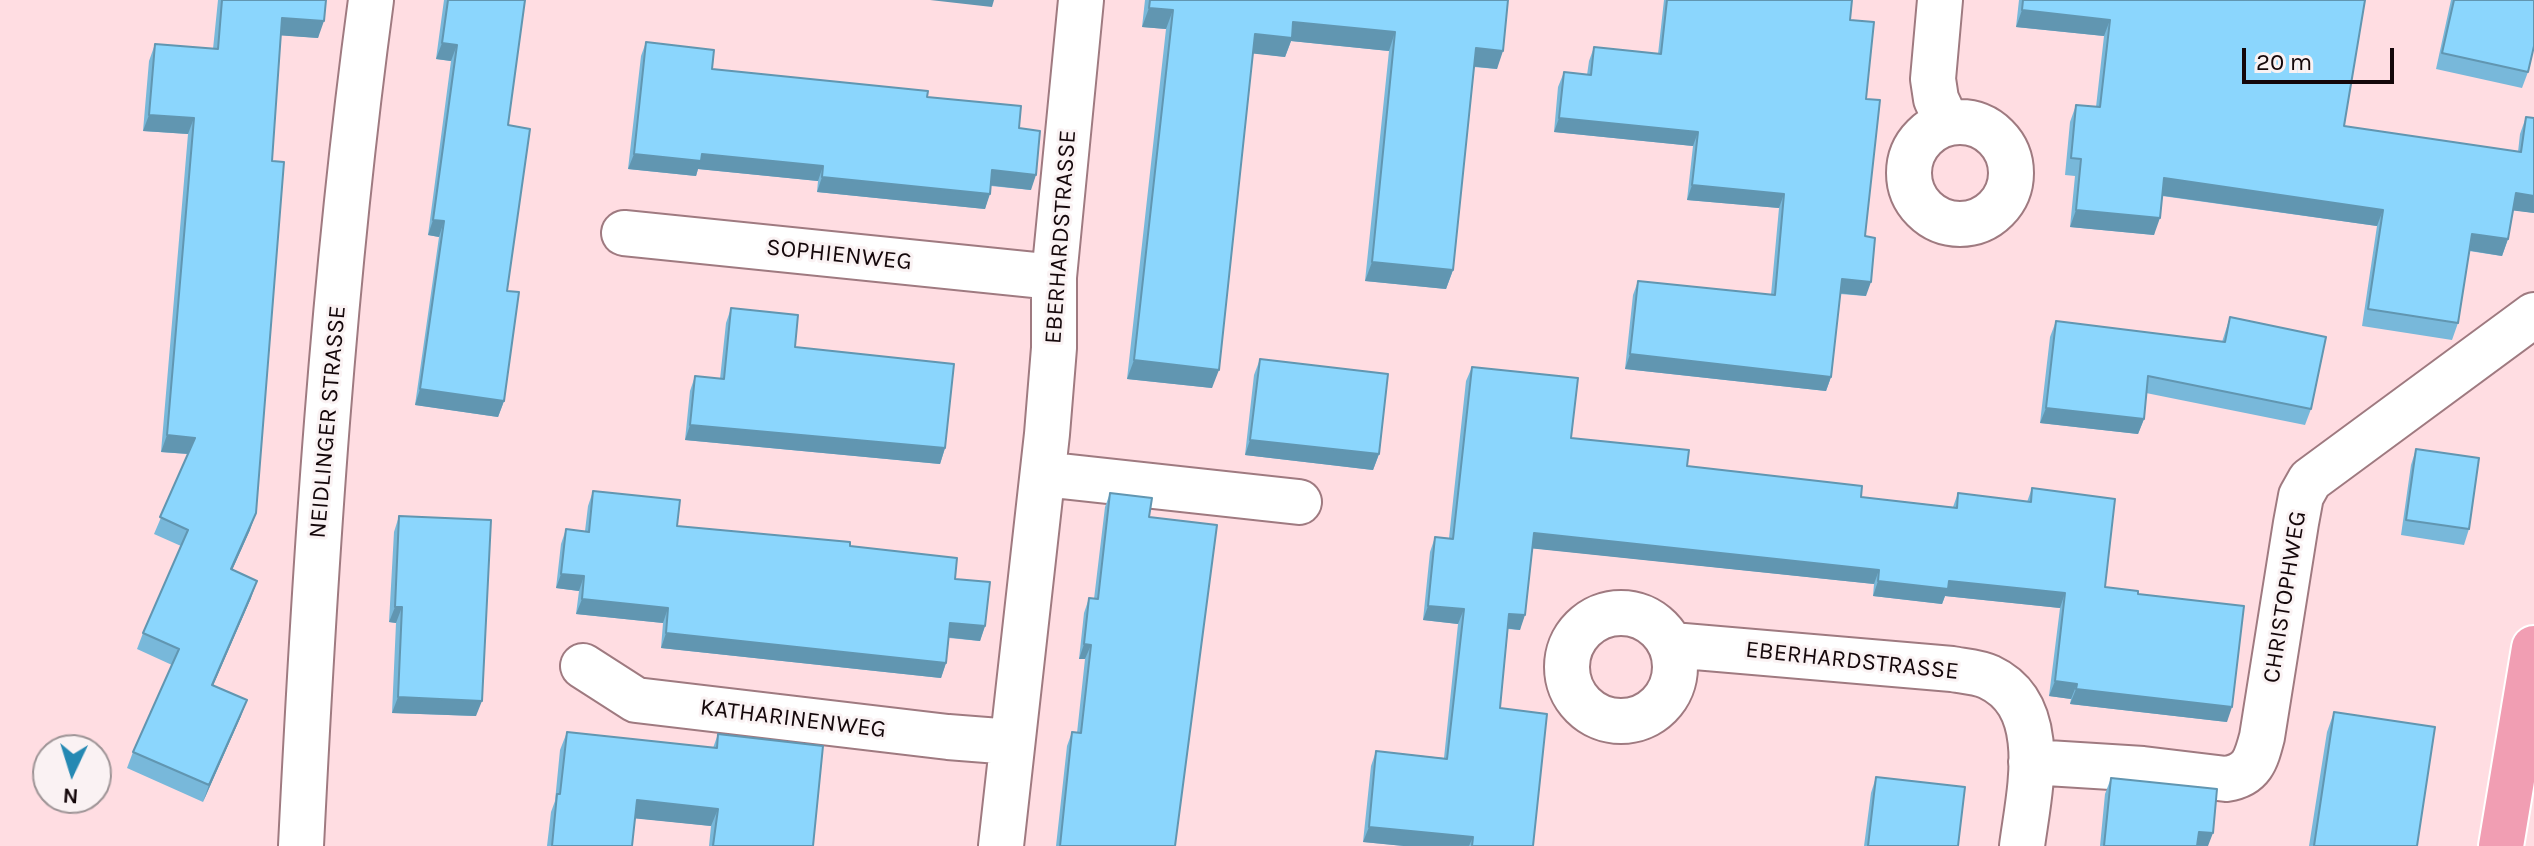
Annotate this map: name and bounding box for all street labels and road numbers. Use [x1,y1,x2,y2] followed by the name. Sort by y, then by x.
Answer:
[1039,129,1083,345] street label: EBERHARDSTRASSE
[765,233,913,277] street label: SOPHIENWEG
[303,304,353,540] street label: NEIDLINGER STRASSE
[2257,509,2313,685] street label: CHRISTOPHWEG
[1744,635,1960,687] street label: EBERHARDSTRASSE
[698,693,888,745] street label: KATHARINENWEG

